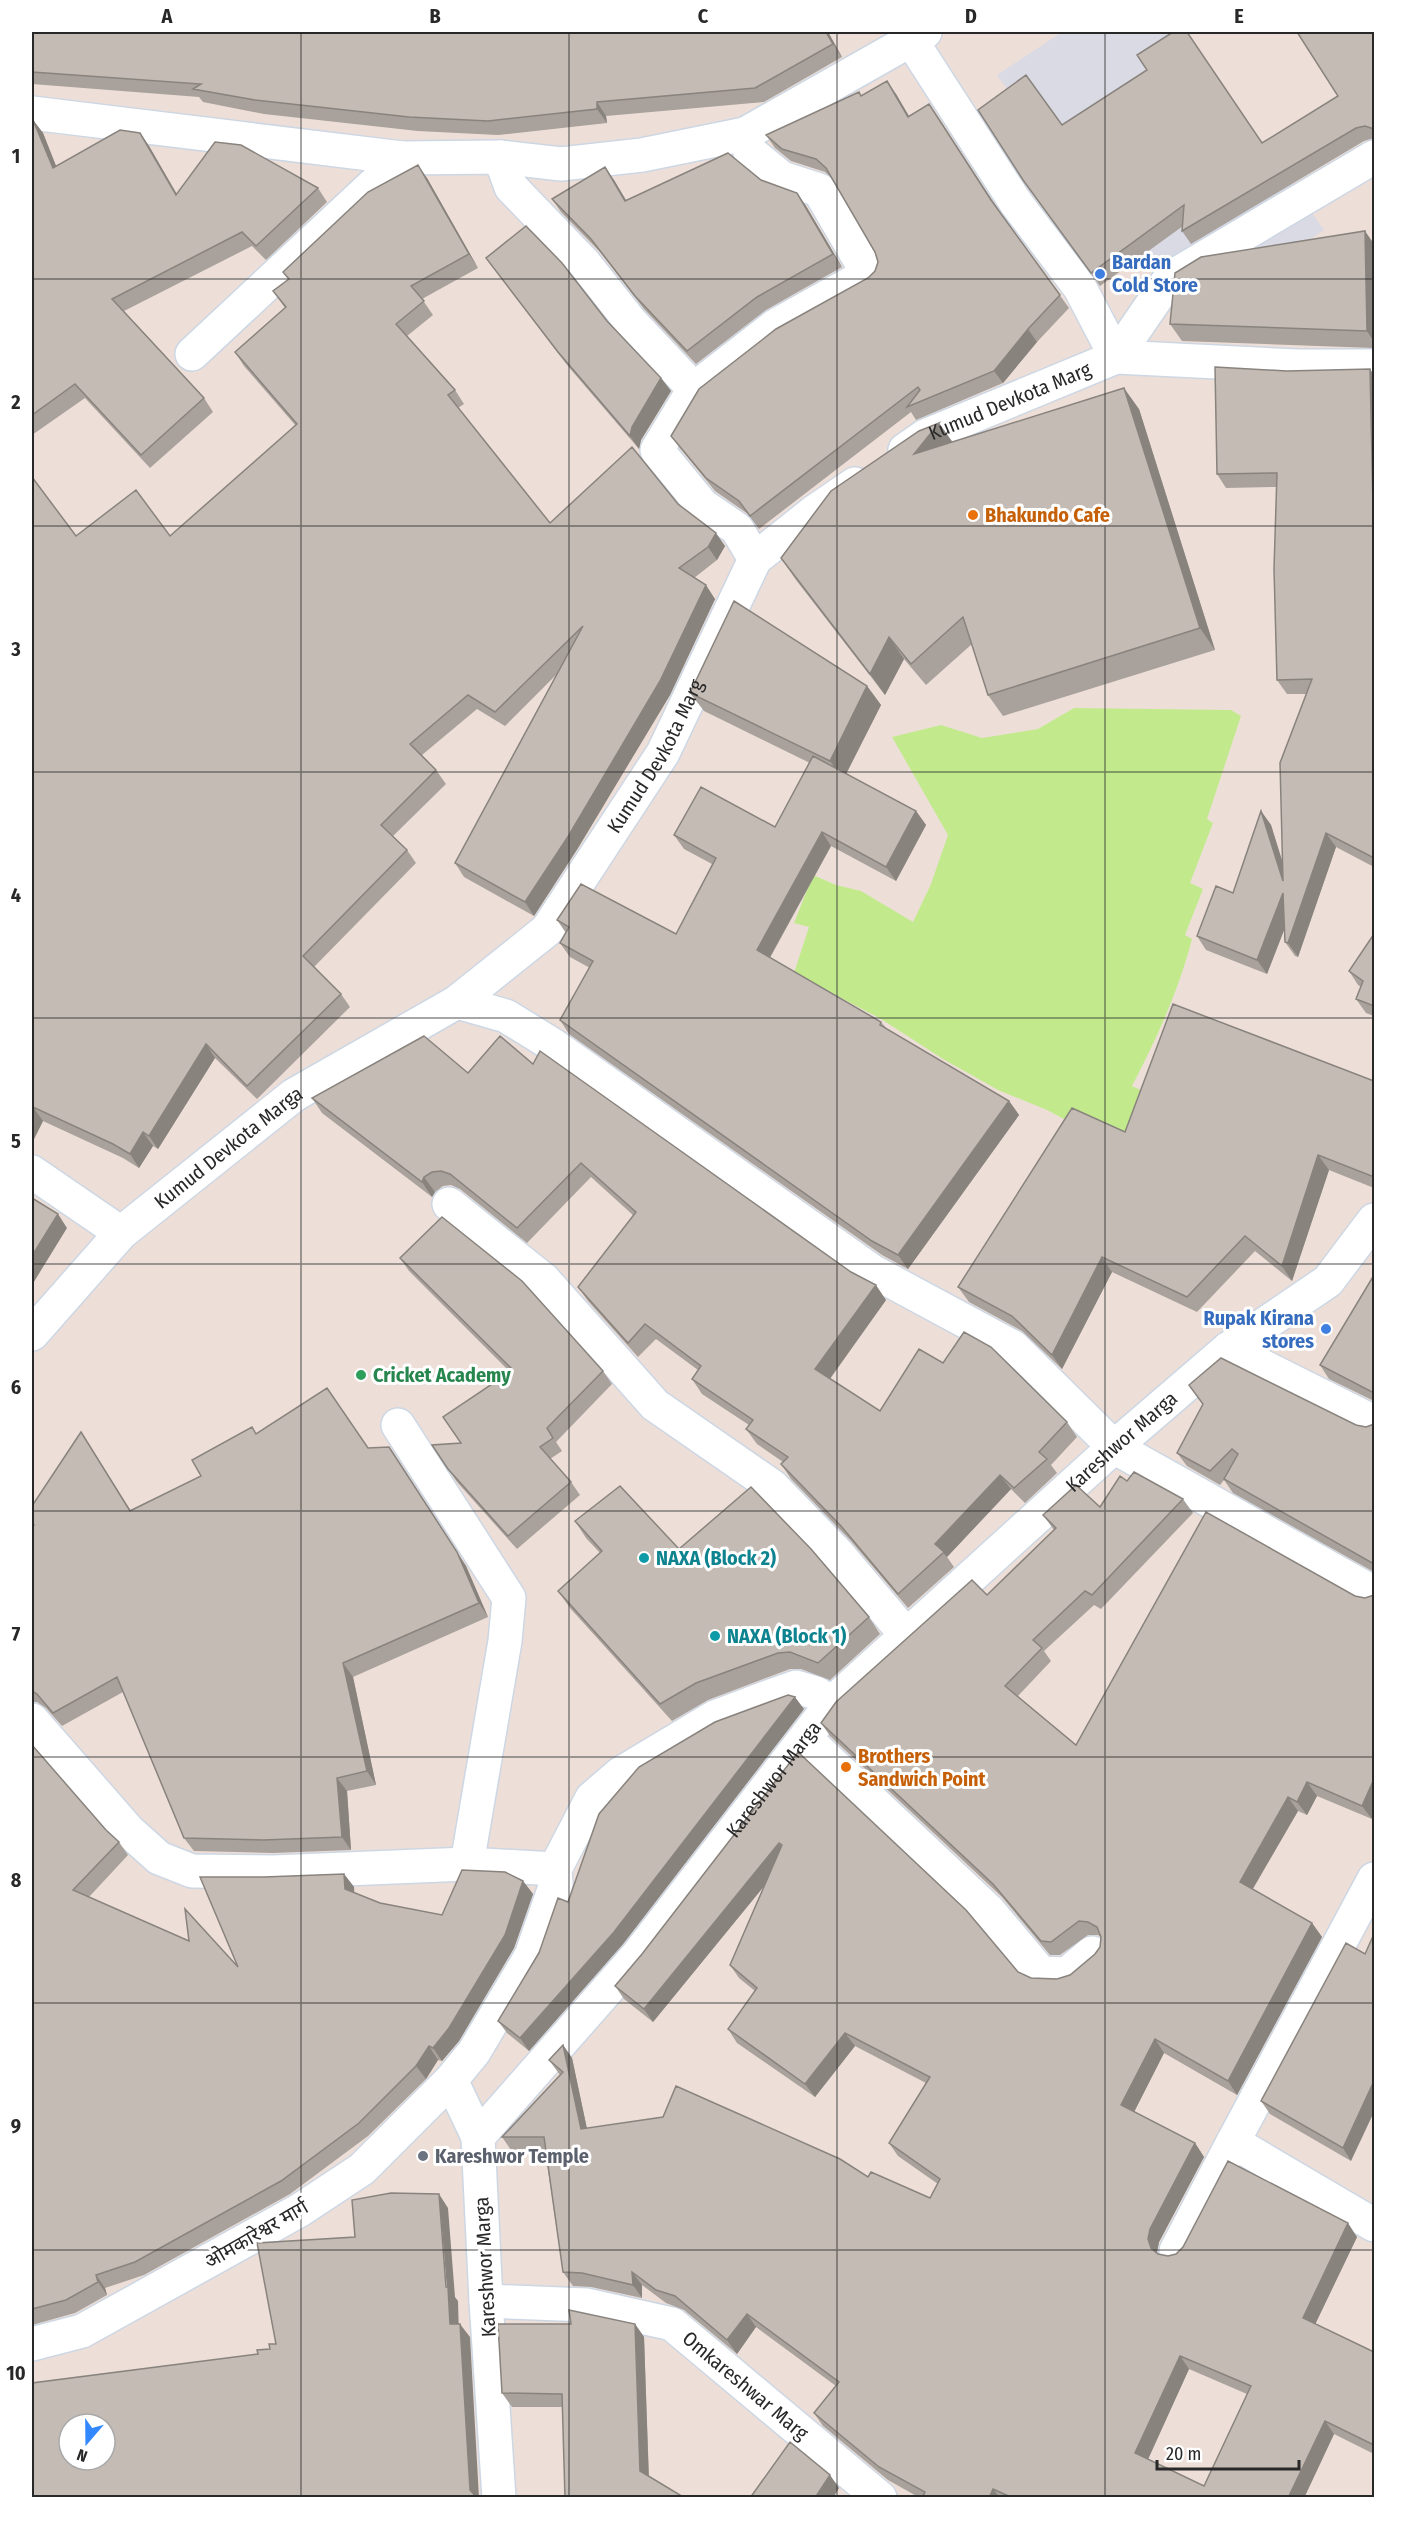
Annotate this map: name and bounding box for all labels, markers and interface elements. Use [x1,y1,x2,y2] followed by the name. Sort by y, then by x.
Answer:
[161,4,174,28] text: A
[429,4,441,28] text: B
[698,4,709,28] text: C
[965,4,977,28] text: D
[1234,4,1244,28] text: E
[12,144,20,168] text: 1
[1112,250,1198,297] place label: Bardan Cold Store
[1093,267,1107,281] marker: Bardan Cold Store
[925,357,1095,445] street label: Kumud Devkota Marg
[10,390,21,414] text: 2
[985,503,1110,527] place label: Bhakundo Cafe
[966,508,980,522] marker: Bhakundo Cafe
[10,637,21,661] text: 3
[602,675,708,837] street label: Kumud Devkota Marg
[11,883,21,907] text: 4
[150,1081,306,1214] street label: Kumud Devkota Marga
[11,1129,21,1153] text: 5
[1204,1306,1314,1353] place label: Rupak Kirana stores
[1319,1322,1333,1336] marker: Rupak Kirana stores
[373,1363,511,1387] place label: Cricket Academy
[354,1368,368,1382] marker: Cricket Academy
[11,1375,21,1399] text: 6
[1061,1386,1182,1497] street label: Kareshwor Marga
[656,1546,776,1570] place label: NAXA (Block 2)
[637,1551,651,1565] marker: NAXA (Block 2)
[12,1622,21,1646] text: 7
[727,1624,846,1648] place label: NAXA (Block 1)
[708,1629,722,1643] marker: NAXA (Block 1)
[721,1716,826,1842] street label: Kareshwor Marga
[858,1744,987,1791] place label: Brothers Sandwich Point
[839,1760,853,1774] marker: Brothers Sandwich Point
[11,1868,22,1892] text: 8
[11,2114,21,2138] text: 9
[435,2144,589,2168] place label: Kareshwor Temple
[416,2149,430,2163] marker: Kareshwor Temple
[200,2194,313,2273] street label: ओमकारेश्वर मार्ग
[469,2196,501,2338] street label: Kareshwor Marga
[678,2326,814,2445] street label: Omkareshwar Marg
[6,2361,26,2385] text: 10
[57,2412,117,2472] north arrow
[1157,2433,1300,2471] scale bar
[1166,2443,1201,2465] text: 20 m
[74,2445,90,2466] text: N

